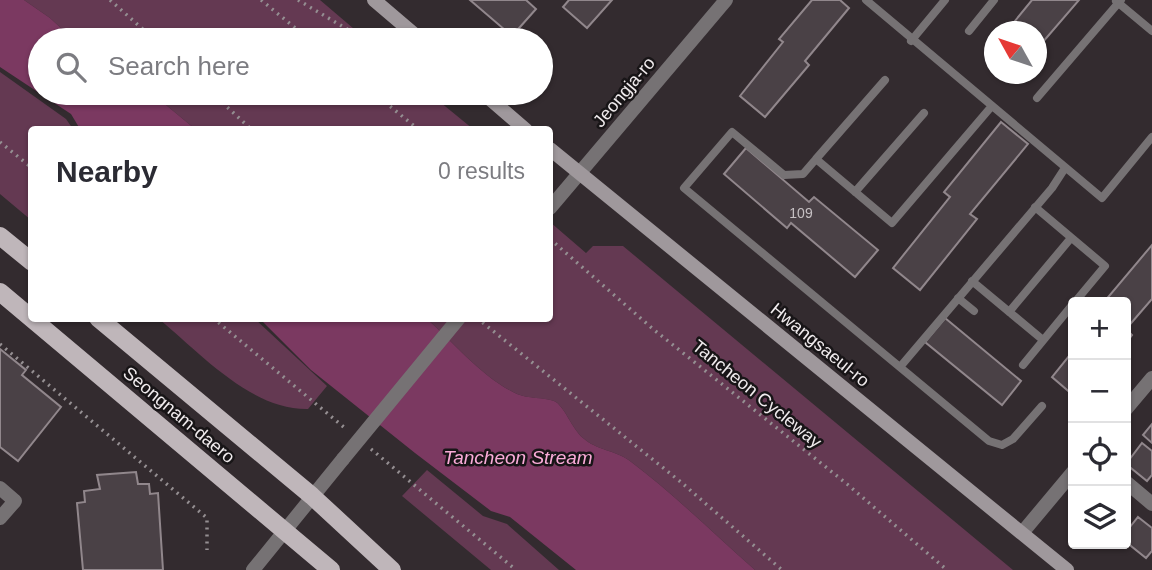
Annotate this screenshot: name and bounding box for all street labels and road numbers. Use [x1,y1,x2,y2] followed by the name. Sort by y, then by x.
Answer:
[589,53,659,131] street label: Jeongja-ro
[767,299,873,391] street label: Hwangsaeul-ro
[688,336,826,452] street label: Tancheon Cycleway
[119,363,239,467] street label: Seongnam-daero

